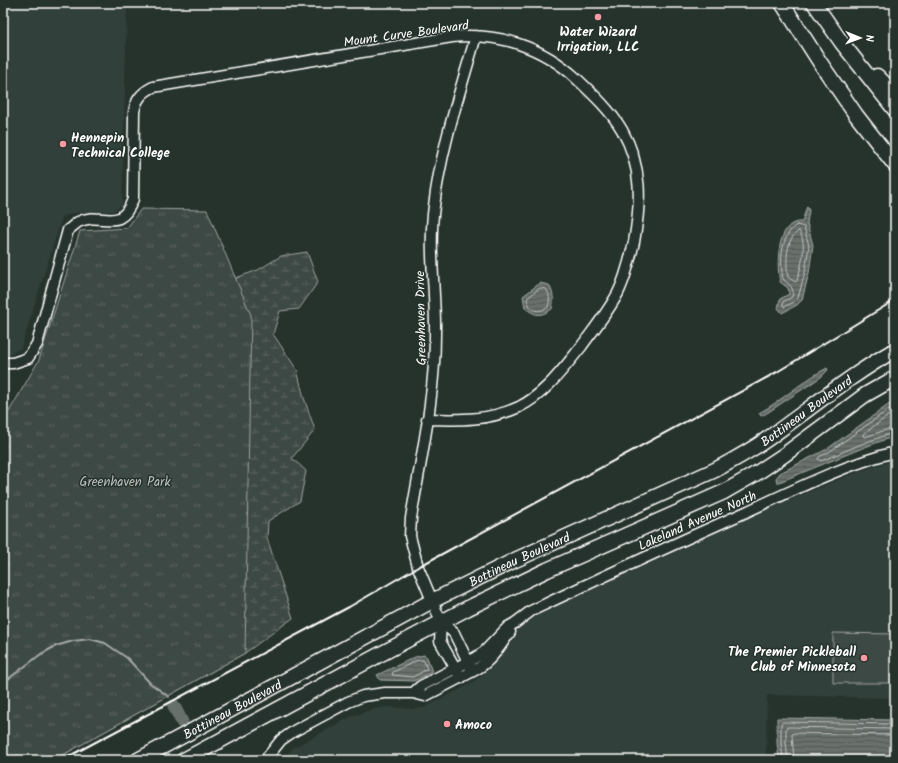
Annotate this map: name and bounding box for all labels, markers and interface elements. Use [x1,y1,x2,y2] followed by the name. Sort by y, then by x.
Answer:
[593,12,603,22] marker: Water Wizard Irrigation, LLC
[342,15,471,54] street label: Mount Curve Boulevard
[840,18,880,58] north arrow
[557,22,639,58] place label: Water Wizard Irrigation, LLC
[860,35,878,42] text: N
[71,128,171,164] place label: Hennepin Technical College
[58,139,68,149] marker: Hennepin Technical College
[410,270,433,365] street label: Greenhaven Drive
[757,371,858,453] street label: Bottineau Boulevard
[80,472,171,493] park label: Greenhaven Park
[635,486,760,557] street label: Lakeland Avenue North
[466,527,574,593] street label: Bottineau Boulevard
[728,642,857,678] place label: The Premier Pickleball Club of Minnesota
[859,653,869,663] marker: The Premier Pickleball Club of Minnesota
[180,675,286,746] street label: Bottineau Boulevard
[455,715,492,736] place label: Amoco
[442,719,452,729] marker: Amoco

